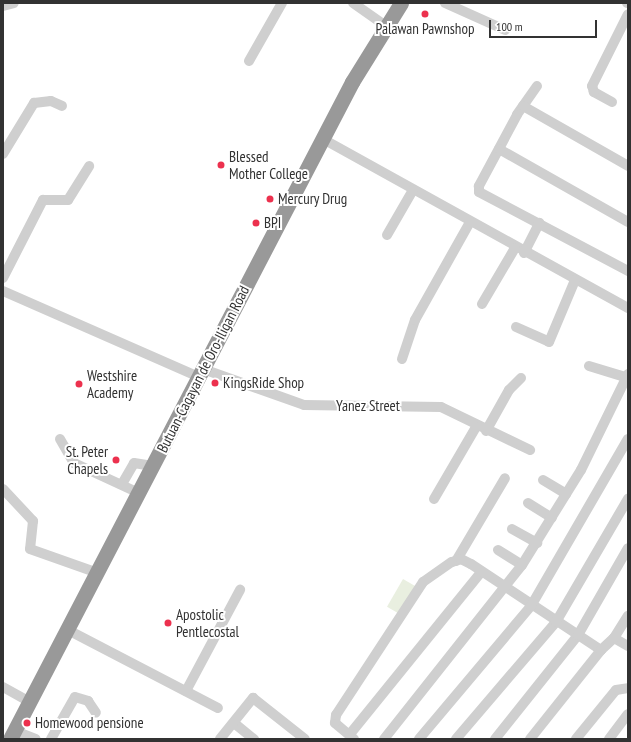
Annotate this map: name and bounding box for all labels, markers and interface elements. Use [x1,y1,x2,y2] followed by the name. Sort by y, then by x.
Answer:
[420,9,430,19] marker: Palawan Pawnshop
[491,12,599,38] scale bar
[496,19,523,34] text: 100 m
[376,20,474,38] place label: Palawan Pawnshop
[229,147,308,182] place label: Blessed Mother College
[216,160,226,170] marker: Blessed Mother College
[278,190,348,208] place label: Mercury Drug
[265,194,275,204] marker: Mercury Drug
[264,214,281,232] place label: BPI
[251,218,261,228] marker: BPI
[153,283,253,455] street label: Butuan-Cagayan de Oro-Iligan Road
[87,366,137,401] place label: Westshire Academy
[223,374,304,392] place label: KingsRide Shop
[210,378,220,388] marker: KingsRide Shop
[74,379,84,389] marker: Westshire Academy
[336,397,400,415] street label: Yanez Street
[65,442,108,477] place label: St. Peter Chapels
[111,455,121,465] marker: St. Peter Chapels
[176,605,239,640] place label: Apostolic Pentlecostal
[163,618,173,628] marker: Apostolic Pentlecostal
[35,714,144,732] place label: Homewood pensione
[22,718,32,728] marker: Homewood pensione

